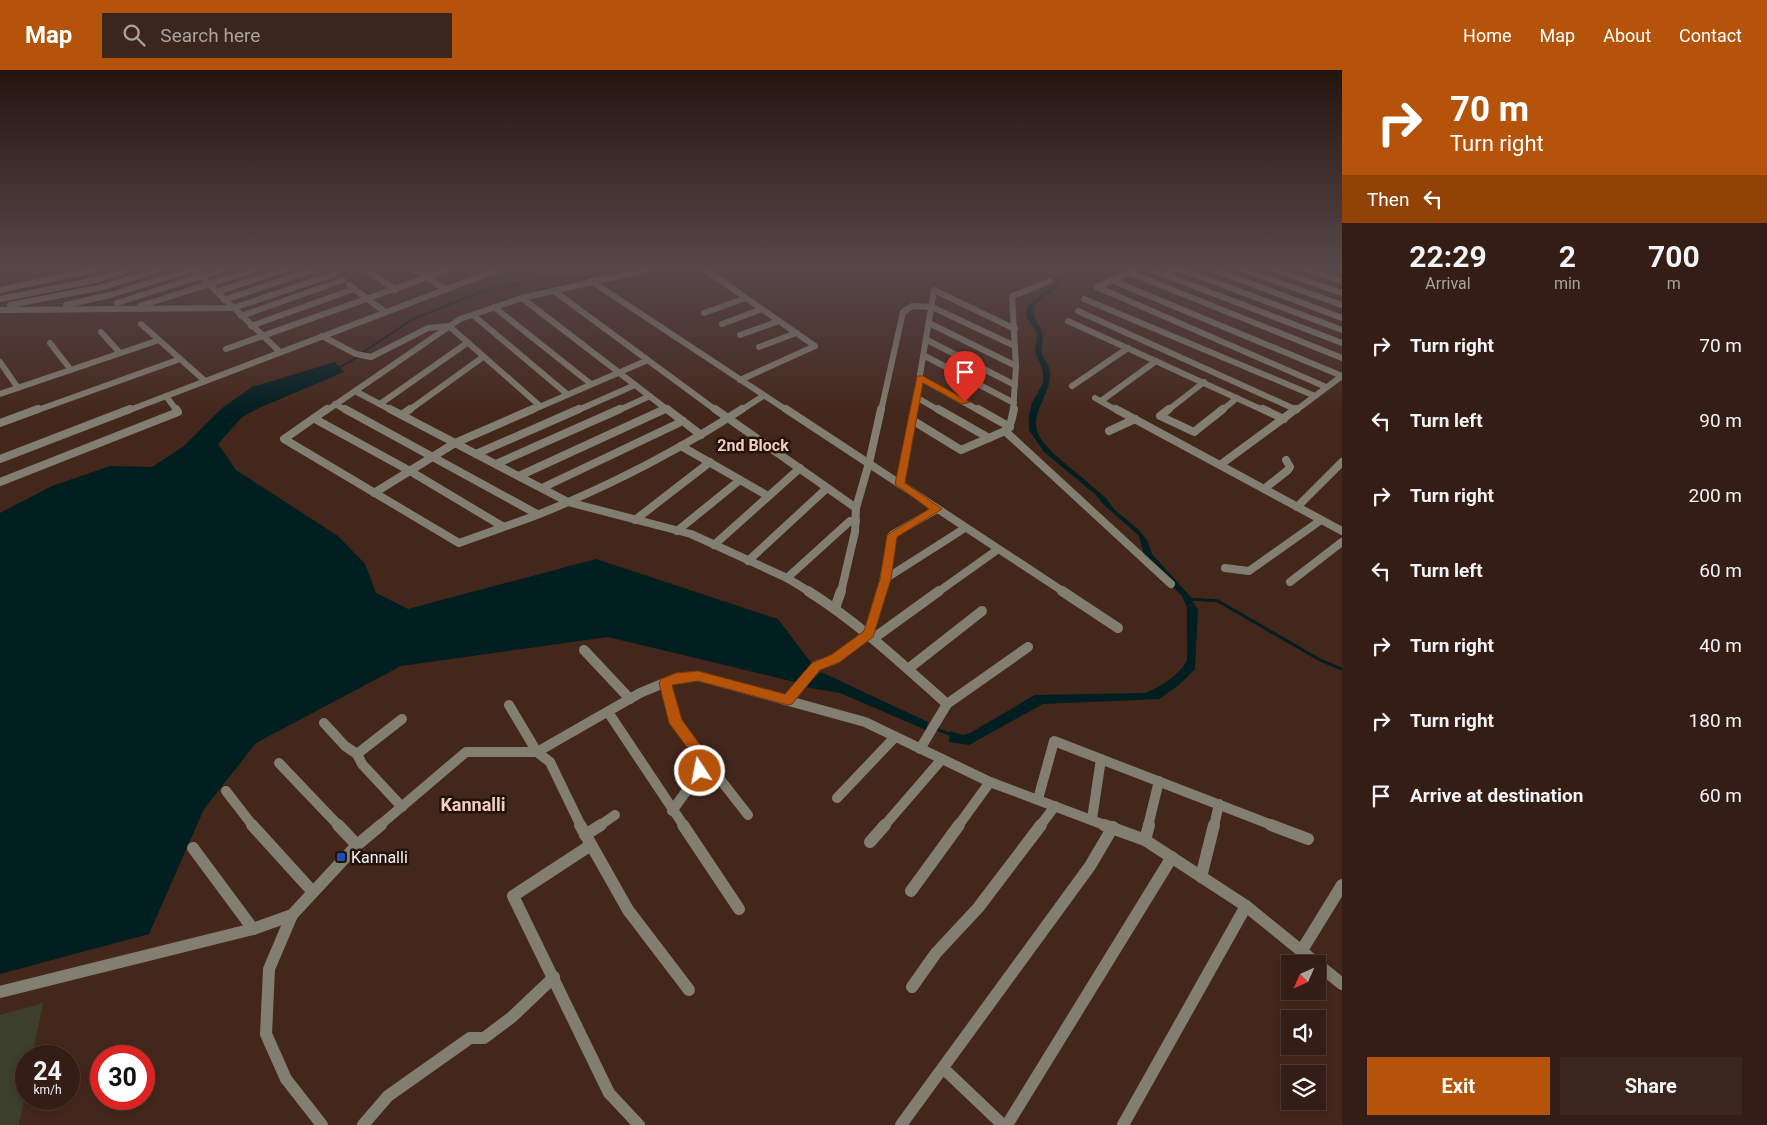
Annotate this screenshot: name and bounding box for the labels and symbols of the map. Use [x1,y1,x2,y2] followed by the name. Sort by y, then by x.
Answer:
[944,351,986,402] pin
[717,436,789,455] district label: 2nd Block
[673,744,725,796] position arrow
[440,794,506,815] district label: Kannalli
[351,848,408,867] place label: Kannalli
[335,851,347,863] marker: Kannalli
[1281,955,1326,1000] north arrow
[90,1045,155,1110] speed limit sign: 30

